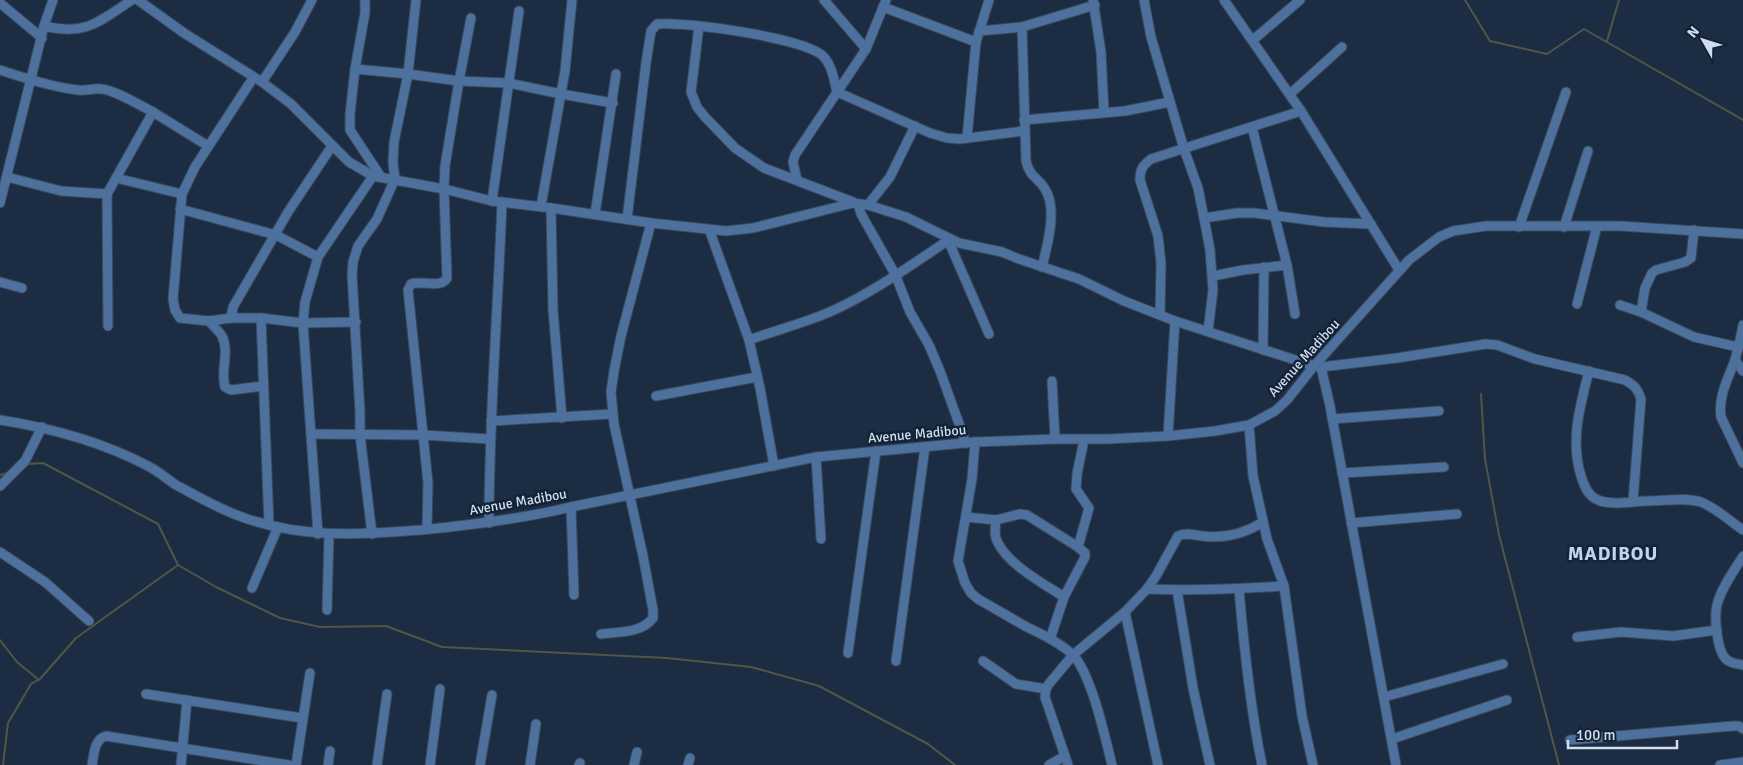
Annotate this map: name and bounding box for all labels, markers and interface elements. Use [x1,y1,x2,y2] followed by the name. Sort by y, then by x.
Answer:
[1678,15,1728,65] north arrow
[1684,23,1703,41] text: N
[1265,316,1343,400] street label: Avenue Madibou
[867,421,967,447] street label: Avenue Madibou
[468,485,568,519] street label: Avenue Madibou
[1568,542,1658,566] district label: MADIBOU
[1568,718,1677,750] scale bar
[1576,726,1616,744] text: 100 m

